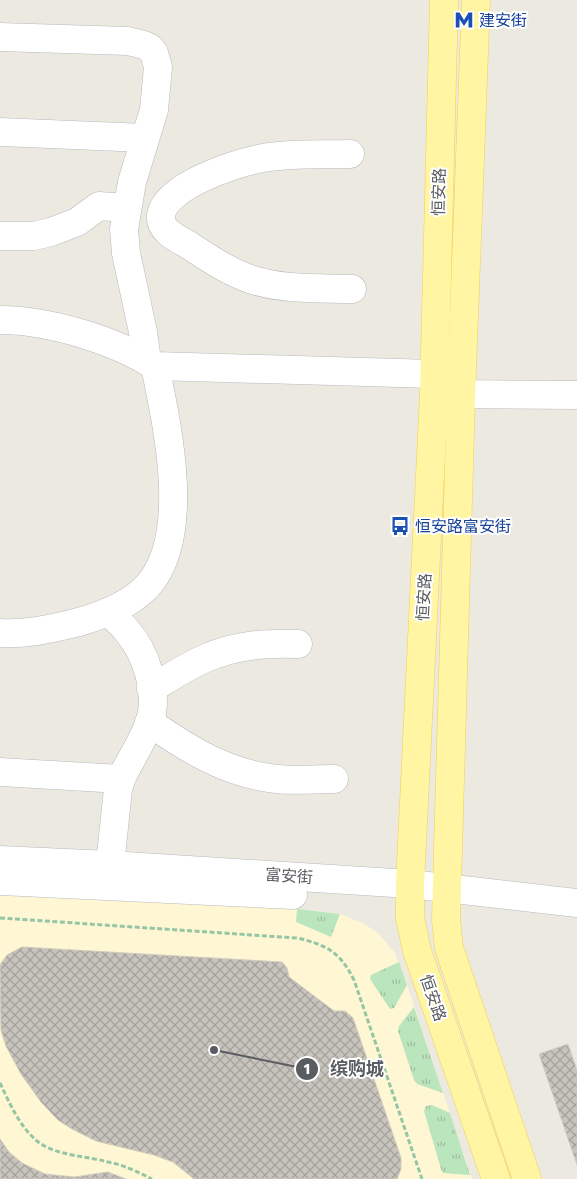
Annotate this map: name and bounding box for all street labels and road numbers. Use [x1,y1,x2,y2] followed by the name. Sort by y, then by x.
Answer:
[429,168,449,216] street label: 恒安路
[413,573,435,621] street label: 恒安路
[264,865,314,887] street label: 富安街
[416,972,450,1024] street label: 恒安路

